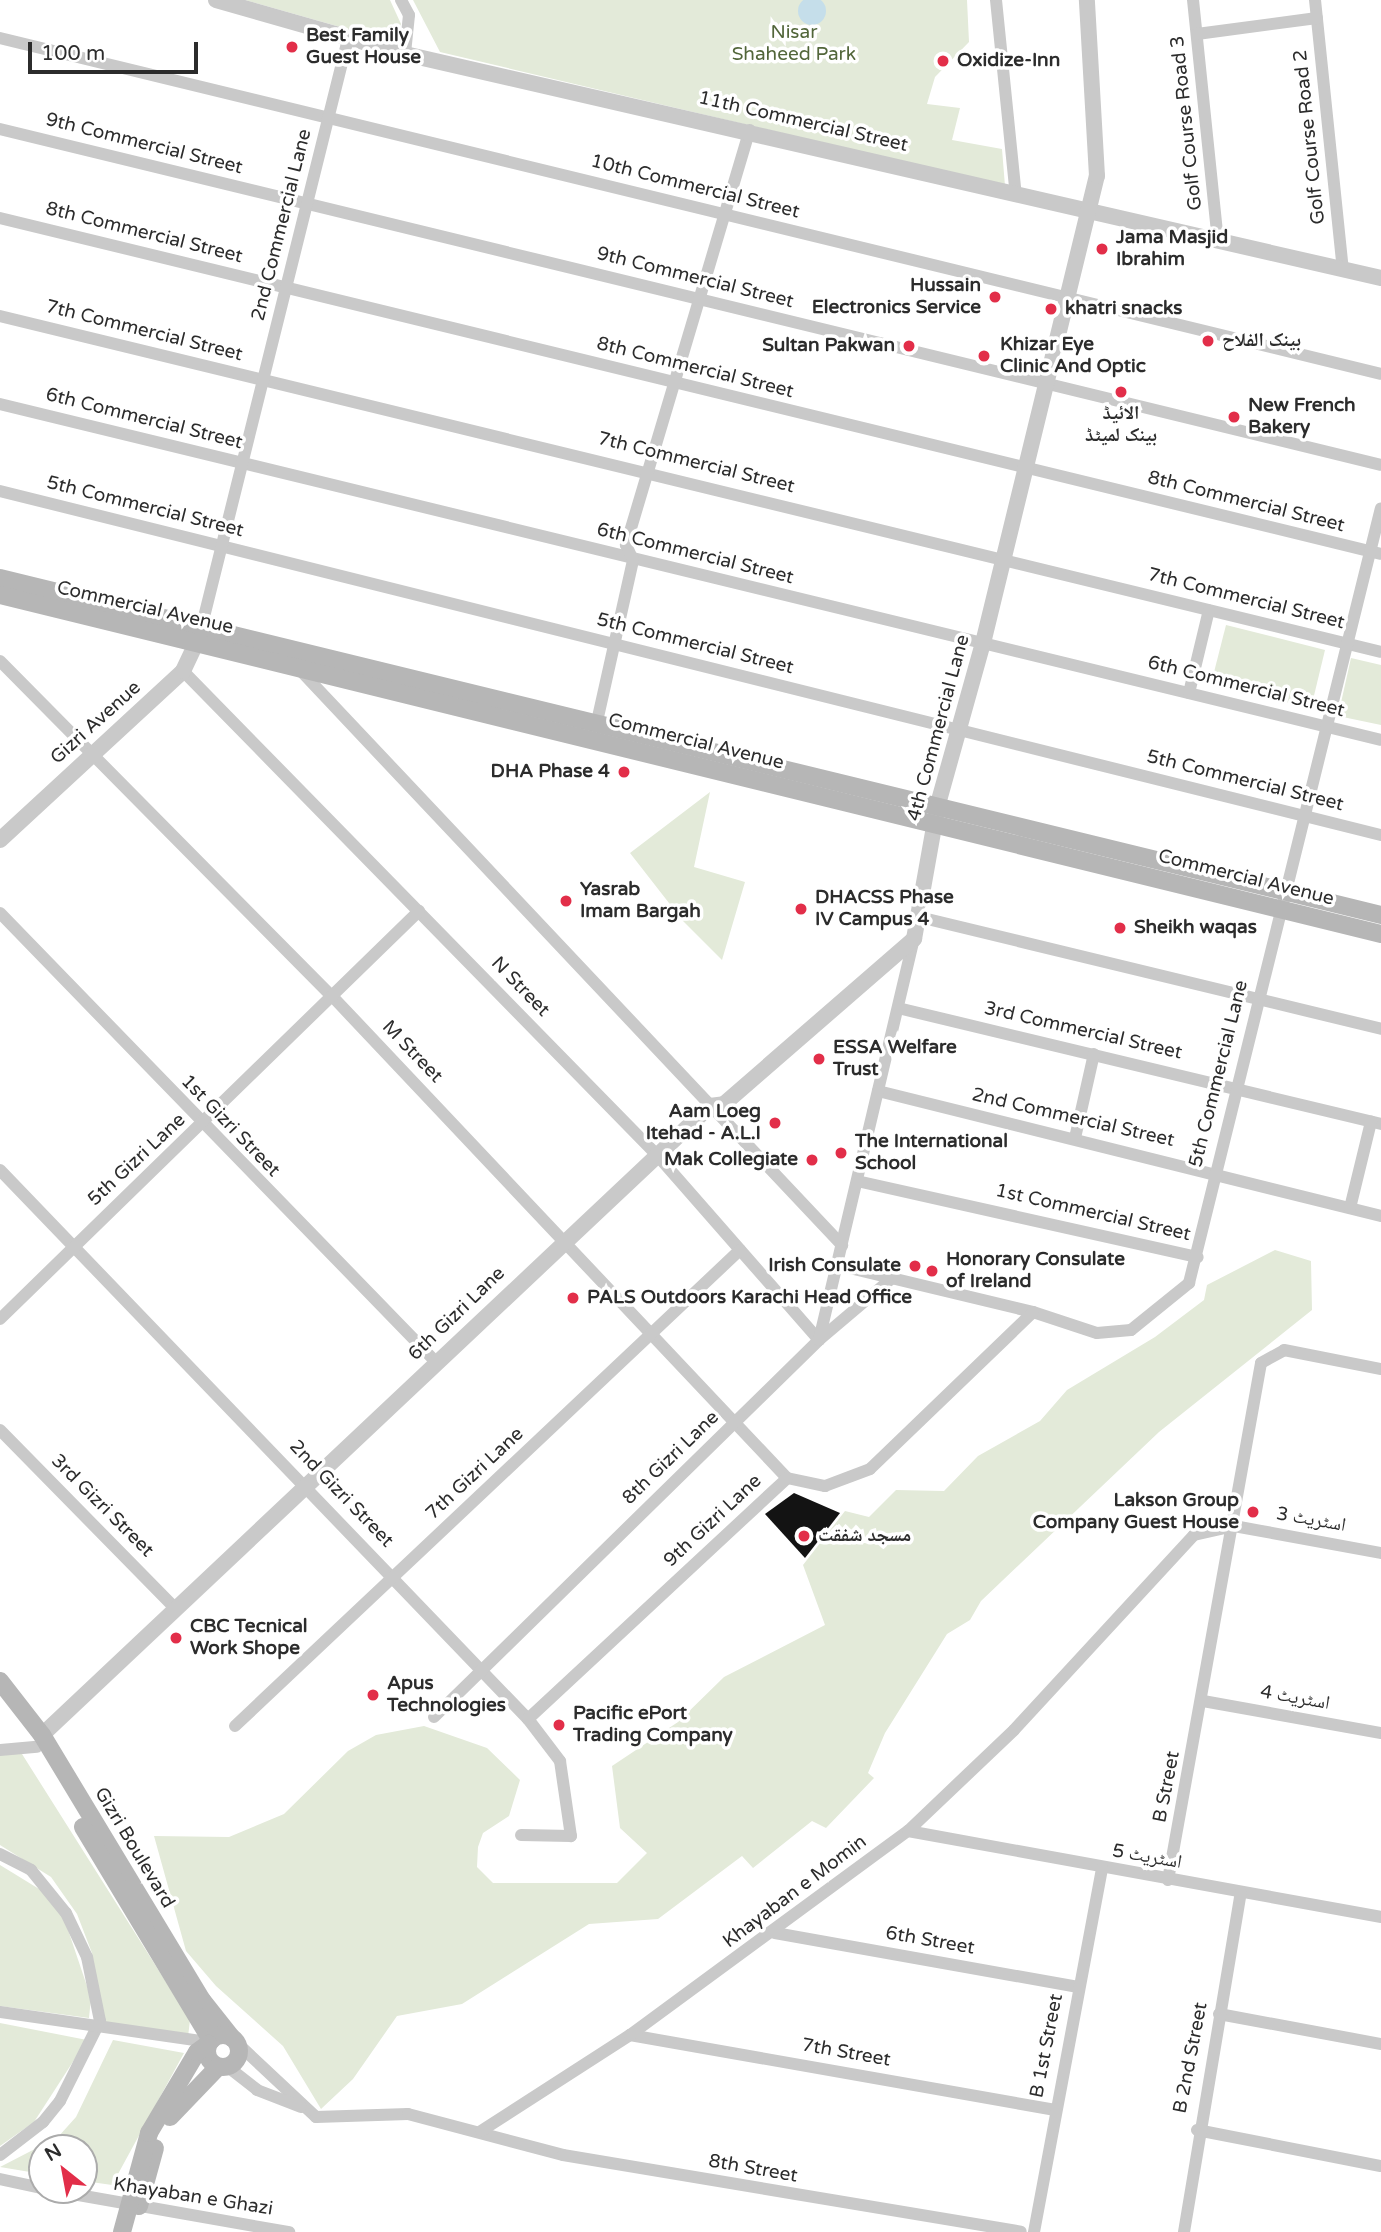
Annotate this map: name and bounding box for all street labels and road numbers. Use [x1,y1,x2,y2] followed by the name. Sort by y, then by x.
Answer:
[1166,34,1208,212] street label: Golf Course Road 3
[1289,48,1331,226] street label: Golf Course Road 2
[696,87,910,157] street label: 11th Commercial Street
[43,108,245,180] street label: 9th Commercial Street
[247,127,317,323] street label: 2nd Commercial Lane
[588,150,802,224] street label: 10th Commercial Street
[43,197,245,269] street label: 8th Commercial Street
[594,242,796,314] street label: 9th Commercial Street
[43,295,245,367] street label: 7th Commercial Street
[594,332,796,404] street label: 8th Commercial Street
[43,383,245,455] street label: 6th Commercial Street
[595,427,797,499] street label: 7th Commercial Street
[1145,466,1347,538] street label: 8th Commercial Street
[44,471,246,543] street label: 5th Commercial Street
[594,518,796,590] street label: 6th Commercial Street
[1145,563,1347,635] street label: 7th Commercial Street
[55,577,235,639] street label: Commercial Avenue
[594,608,796,680] street label: 5th Commercial Street
[903,632,975,824] street label: 4th Commercial Lane
[1145,651,1347,723] street label: 6th Commercial Street
[46,677,146,769] street label: Gizri Avenue
[606,709,786,775] street label: Commercial Avenue
[1144,745,1346,817] street label: 5th Commercial Street
[1156,845,1336,911] street label: Commercial Avenue
[486,952,554,1022] street label: N Street
[1185,978,1253,1170] street label: 5th Commercial Lane
[982,997,1184,1065] street label: 3rd Commercial Street
[377,1016,447,1088] street label: M Street
[176,1070,284,1182] street label: 1st Gizri Street
[970,1084,1176,1152] street label: 2nd Commercial Street
[83,1109,191,1211] street label: 5th Gizri Lane
[993,1179,1193,1247] street label: 1st Commercial Street
[404,1262,510,1366] street label: 6th Gizri Lane
[618,1406,724,1510] street label: 8th Gizri Lane
[421,1423,529,1525] street label: 7th Gizri Lane
[284,1436,398,1552] street label: 2nd Gizri Street
[46,1450,158,1562] street label: 3rd Gizri Street
[659,1470,767,1572] street label: 9th Gizri Lane
[1274,1503,1348,1537] street label: اسٹریٹ 3
[1258,1681,1332,1715] street label: اسٹریٹ 4
[1149,1749,1185,1825] street label: B Street
[89,1784,179,1912] street label: Gizri Boulevard
[719,1831,871,1953] street label: Khayaban e Momin
[1110,1840,1184,1874] street label: اسٹریٹ 5
[884,1922,976,1960] street label: 6th Street
[1026,1992,1068,2100] street label: B 1st Street
[1169,2000,1213,2116] street label: B 2nd Street
[800,2034,892,2072] street label: 7th Street
[707,2150,799,2188] street label: 8th Street
[112,2173,274,2221] street label: Khayaban e Ghazi

